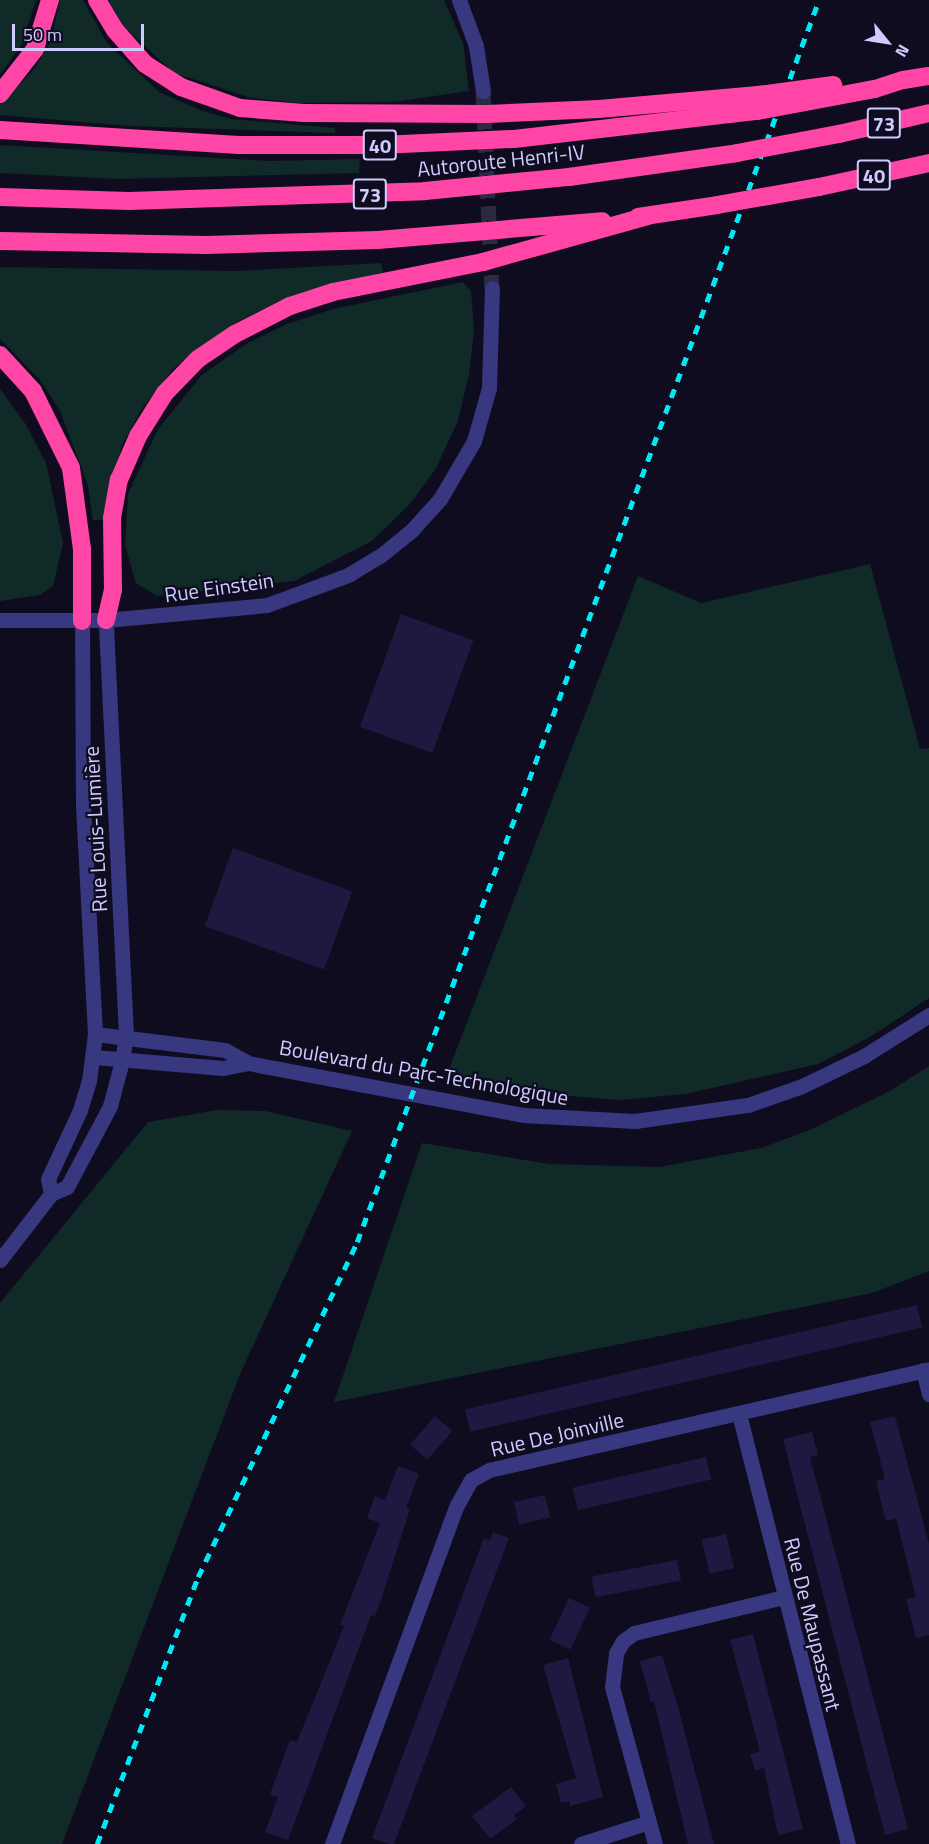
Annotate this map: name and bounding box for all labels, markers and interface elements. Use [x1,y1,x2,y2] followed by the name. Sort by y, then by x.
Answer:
[15,12,147,50] scale bar
[857,12,917,72] north arrow
[23,21,62,48] text: 50 m
[889,40,916,62] text: N
[866,106,902,140] road number: 73
[362,128,398,162] road number: 40
[416,139,586,181] street label: Autoroute Henri-IV
[856,158,892,192] road number: 40
[352,177,388,211] road number: 73
[163,567,275,607] street label: Rue Einstein
[78,745,112,913] street label: Rue Louis-Lumière
[277,1034,571,1110] street label: Boulevard du Parc-Technologique
[488,1406,626,1462] street label: Rue De Joinville
[779,1535,847,1713] street label: Rue De Maupassant

